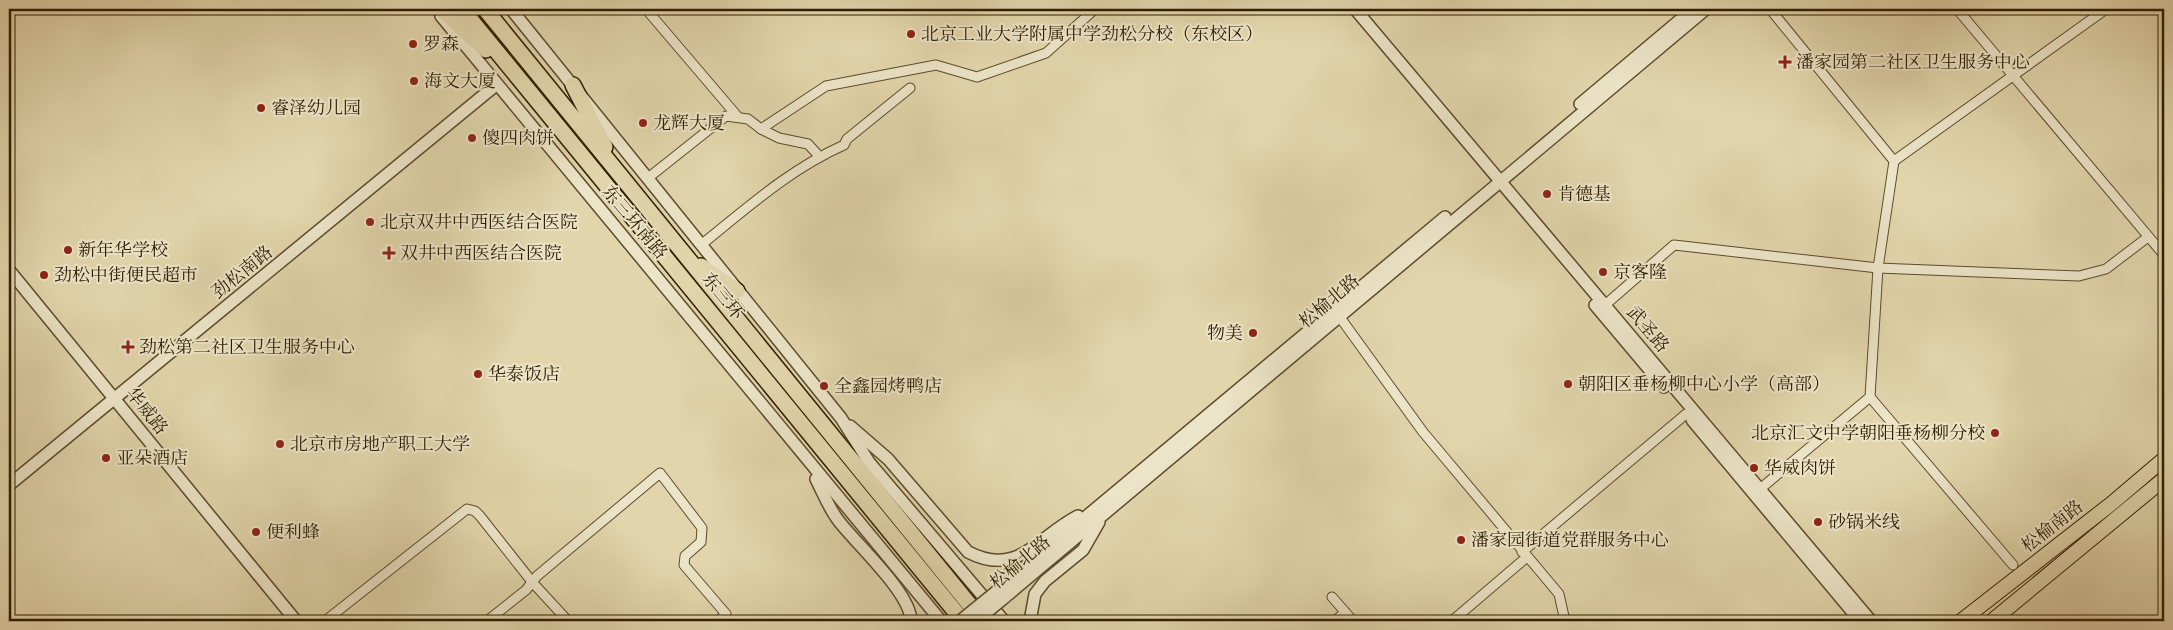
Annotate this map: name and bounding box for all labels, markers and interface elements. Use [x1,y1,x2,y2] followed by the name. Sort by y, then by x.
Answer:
[921,24,1263,45] place label: 北京工业大学附属中学劲松分校（东校区）
[905,28,917,40] marker: 北京工业大学附属中学劲松分校（东校区）
[423,34,459,55] place label: 罗森
[407,38,419,50] marker: 罗森
[1796,52,2030,73] place label: 潘家园第二社区卫生服务中心
[1778,55,1792,69] marker: 潘家园第二社区卫生服务中心
[424,71,496,92] place label: 海文大厦
[408,75,420,87] marker: 海文大厦
[271,98,361,119] place label: 睿泽幼儿园
[255,102,267,114] marker: 睿泽幼儿园
[653,113,725,134] place label: 龙辉大厦
[637,117,649,129] marker: 龙辉大厦
[482,128,554,149] place label: 傻四肉饼
[466,132,478,144] marker: 傻四肉饼
[598,181,672,264] street label: 东三环南路
[1557,184,1611,205] place label: 肯德基
[1541,188,1553,200] marker: 肯德基
[380,212,578,233] place label: 北京双井中西医结合医院
[364,216,376,228] marker: 北京双井中西医结合医院
[78,240,168,261] place label: 新年华学校
[208,242,277,303] street label: 劲松南路
[400,243,562,264] place label: 双井中西医结合医院
[62,244,74,256] marker: 新年华学校
[382,246,396,260] marker: 双井中西医结合医院
[1613,262,1667,283] place label: 京客隆
[54,265,198,286] place label: 劲松中街便民超市
[1597,266,1609,278] marker: 京客隆
[38,269,50,281] marker: 劲松中街便民超市
[697,269,748,324] street label: 东三环
[1295,270,1364,333] street label: 松榆北路
[1622,302,1673,357] street label: 武圣路
[1207,323,1243,344] place label: 物美
[1247,327,1259,339] marker: 物美
[139,337,355,358] place label: 劲松第二社区卫生服务中心
[121,340,135,354] marker: 劲松第二社区卫生服务中心
[488,364,560,385] place label: 华泰饭店
[472,368,484,380] marker: 华泰饭店
[1578,374,1830,395] place label: 朝阳区垂杨柳中心小学（高部）
[834,376,942,397] place label: 全鑫园烤鸭店
[1562,378,1574,390] marker: 朝阳区垂杨柳中心小学（高部）
[818,380,830,392] marker: 全鑫园烤鸭店
[121,384,172,439] street label: 华威路
[1751,423,1985,444] place label: 北京汇文中学朝阳垂杨柳分校
[1989,427,2001,439] marker: 北京汇文中学朝阳垂杨柳分校
[290,434,470,455] place label: 北京市房地产职工大学
[274,438,286,450] marker: 北京市房地产职工大学
[116,448,188,469] place label: 亚朵酒店
[100,452,112,464] marker: 亚朵酒店
[1764,458,1836,479] place label: 华威肉饼
[1748,462,1760,474] marker: 华威肉饼
[2017,496,2087,557] street label: 松榆南路
[1828,512,1900,533] place label: 砂锅米线
[1812,516,1824,528] marker: 砂锅米线
[266,522,320,543] place label: 便利蜂
[250,526,262,538] marker: 便利蜂
[1471,530,1669,551] place label: 潘家园街道党群服务中心
[986,531,1055,594] street label: 松榆北路
[1455,534,1467,546] marker: 潘家园街道党群服务中心

